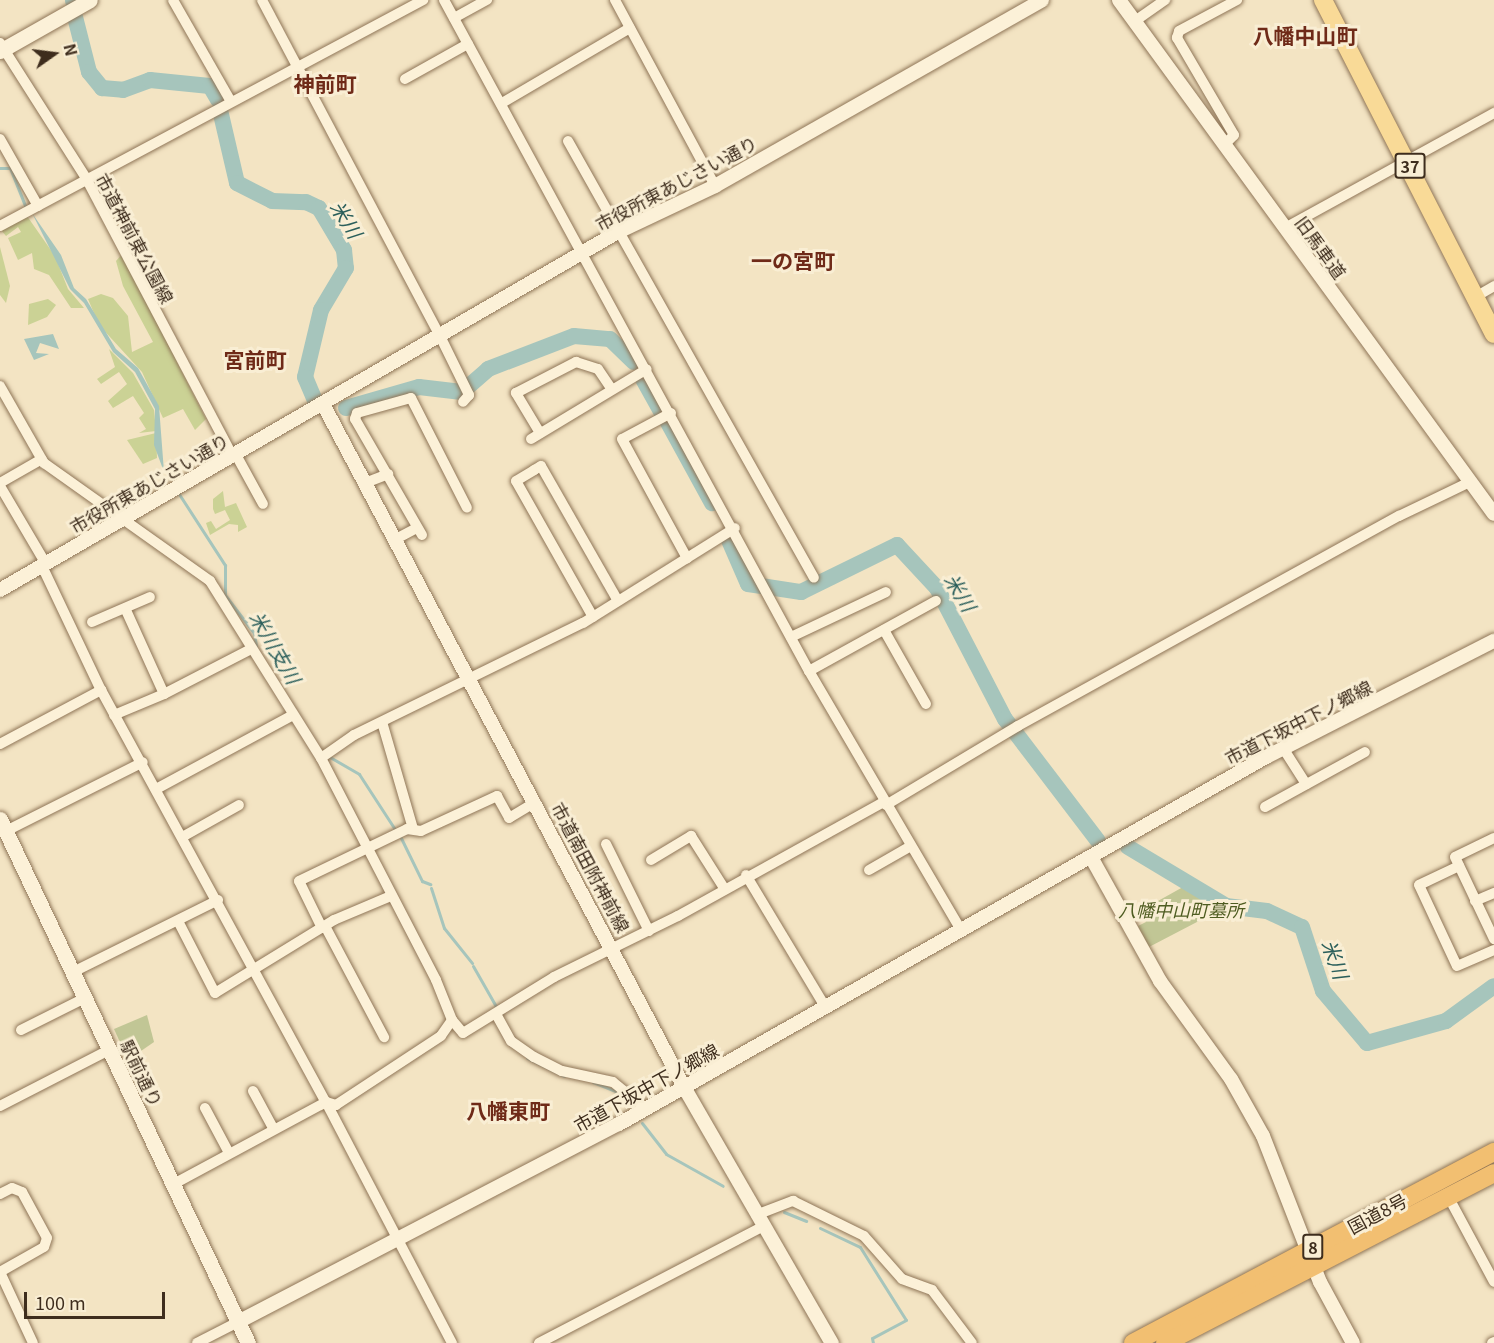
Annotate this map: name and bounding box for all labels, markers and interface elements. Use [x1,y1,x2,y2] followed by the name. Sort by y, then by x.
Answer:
[1253,22,1357,48] district label: 八幡中山町
[24,24,84,84] north arrow
[58,41,85,58] text: N
[294,70,356,96] district label: 神前町
[591,131,761,235] street label: 市役所東あじさい通り
[1394,153,1426,179] road number: 37
[92,169,178,307] street label: 市道神前東公園線
[326,196,368,242] water label: 米川
[1291,212,1351,282] street label: 旧馬車道
[751,247,835,273] district label: 一の宮町
[224,346,286,372] district label: 宮前町
[66,429,232,537] street label: 市役所東あじさい通り
[940,569,982,615] water label: 米川
[246,606,306,688] water label: 米川支川
[1221,676,1375,768] street label: 市道下坂中下ノ郷線
[548,798,634,936] street label: 市道南田附神前線
[1118,898,1244,920] park label: 八幡中山町墓所
[1318,936,1354,982] water label: 米川
[117,1036,167,1110] street label: 駅前通り
[570,1038,722,1136] street label: 市道下坂中下ノ郷線
[466,1097,550,1123] district label: 八幡東町
[1344,1188,1410,1238] street label: 国道8号
[1301,1234,1325,1260] road number: 8
[27,1280,168,1318] scale bar
[35,1289,86,1315] text: 100 m

